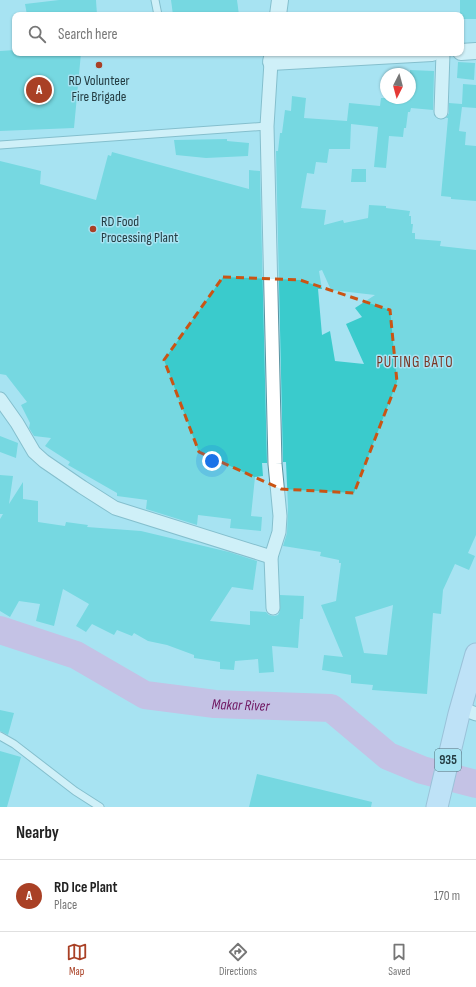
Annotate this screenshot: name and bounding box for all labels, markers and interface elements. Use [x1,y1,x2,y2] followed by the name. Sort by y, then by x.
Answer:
[12,12,464,56] search box
[26,23,48,45] icon: search
[58,25,118,44] text: Search here
[94,60,104,70] marker: RD Volunteer Fire Brigade
[380,68,416,104] north arrow
[68,72,130,105] place label: RD Volunteer Fire Brigade
[26,75,52,105] pin: A
[101,213,178,246] place label: RD Food Processing Plant
[88,224,98,234] marker: RD Food Processing Plant
[376,353,454,372] district label: PUTING BATO
[202,451,222,471] your location
[211,694,271,715] water label: Makar River
[435,749,461,771] road number: 935
[16,823,59,843] text: Nearby
[54,878,118,897] text: RD Ice Plant
[26,888,32,904] text: A
[434,888,460,904] text: 170 m
[54,897,77,913] text: Place
[66,941,88,978] tab: Map
[219,941,257,978] tab: Directions
[388,941,410,978] tab: Saved

